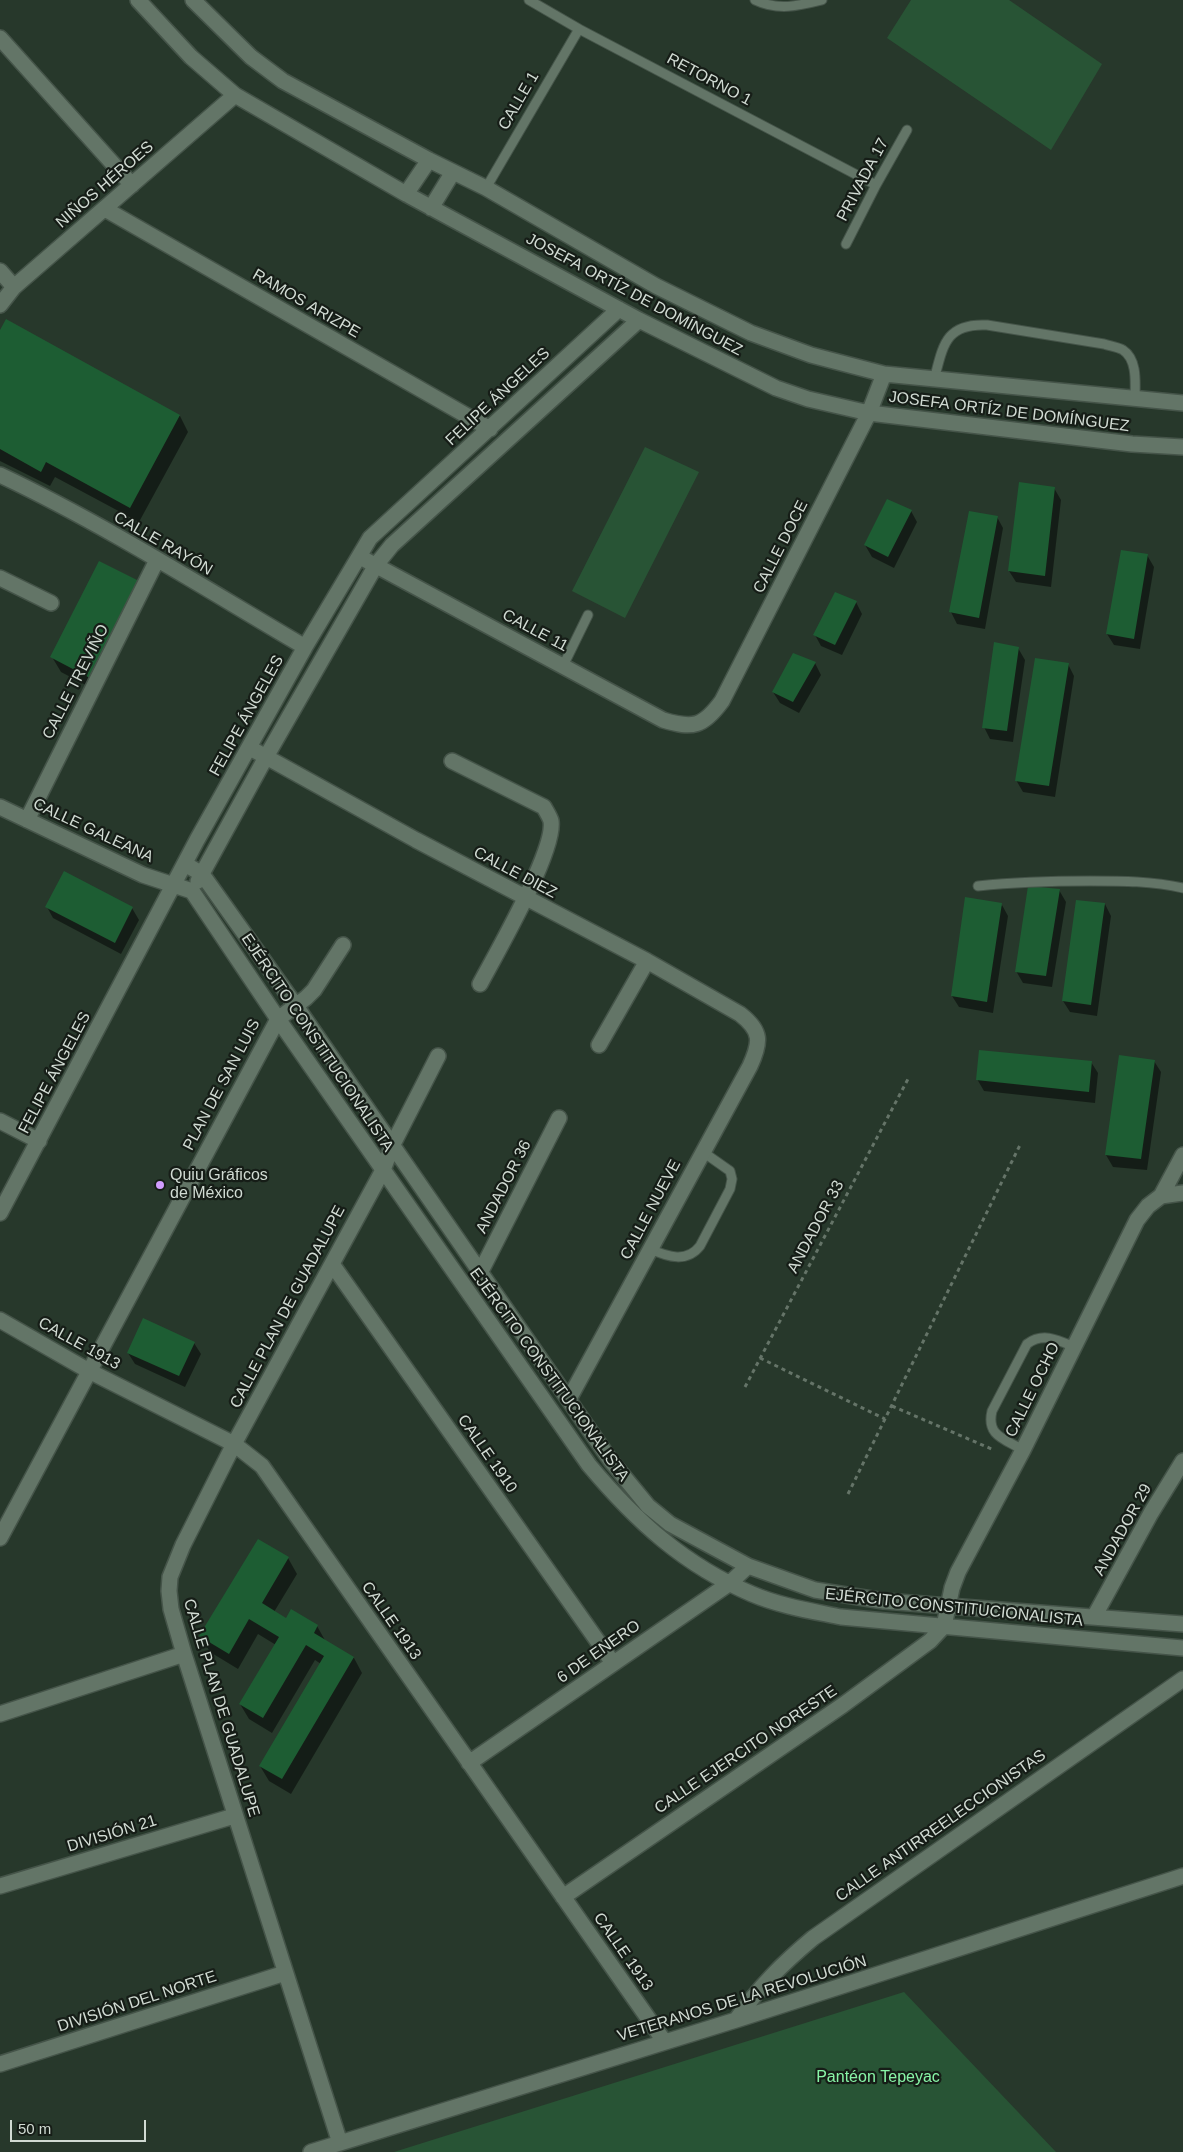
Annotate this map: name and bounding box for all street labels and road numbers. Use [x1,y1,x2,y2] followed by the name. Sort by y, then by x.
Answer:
[663,50,755,110] street label: RETORNO 1
[495,68,543,134] street label: CALLE 1
[833,135,893,225] street label: PRIVADA 17
[52,138,158,232] street label: NIÑOS HÉROES
[522,230,746,360] street label: JOSEFA ORTÍZ DE DOMÍNGUEZ
[249,265,363,343] street label: RAMOS ARIZPE
[442,344,554,450] street label: FELIPE ÁNGELES
[888,388,1130,436] street label: JOSEFA ORTÍZ DE DOMÍNGUEZ
[749,497,813,597] street label: CALLE DOCE
[110,508,216,580] street label: CALLE RAYÓN
[499,606,571,656] street label: CALLE 11
[39,621,113,743] street label: CALLE TREVIÑO
[206,652,288,780] street label: FELIPE ÁNGELES
[30,795,156,867] street label: CALLE GALEANA
[470,843,560,903] street label: CALLE DIEZ
[237,930,397,1156] street label: EJÉRCITO CONSTITUCIONALISTA
[15,1009,95,1137] street label: FELIPE ÁNGELES
[179,1016,265,1154] street label: PLAN DE SAN LUIS
[472,1137,536,1237] street label: ANDADOR 36
[617,1157,685,1263] street label: CALLE NUEVE
[784,1177,848,1277] street label: ANDADOR 33
[226,1202,350,1412] street label: CALLE PLAN DE GUADALUPE
[465,1265,633,1485] street label: EJÉRCITO CONSTITUCIONALISTA
[35,1314,123,1374] street label: CALLE 1913
[1002,1339,1064,1441] street label: CALLE OCHO
[453,1411,521,1497] street label: CALLE 1910
[1090,1481,1156,1579] street label: ANDADOR 29
[357,1578,425,1664] street label: CALLE 1913
[824,1585,1084,1631] street label: EJÉRCITO CONSTITUCIONALISTA
[179,1597,263,1819] street label: CALLE PLAN DE GUADALUPE
[554,1616,644,1688] street label: 6 DE ENERO
[651,1682,841,1818] street label: CALLE EJERCITO NORESTE
[832,1746,1050,1906] street label: CALLE ANTIRREELECCIONISTAS
[65,1811,159,1857] street label: DIVISIÓN 21
[589,1909,657,1995] street label: CALLE 1913
[615,1952,869,2046] street label: VETERANOS DE LA REVOLUCIÓN
[55,1967,219,2037] street label: DIVISIÓN DEL NORTE

